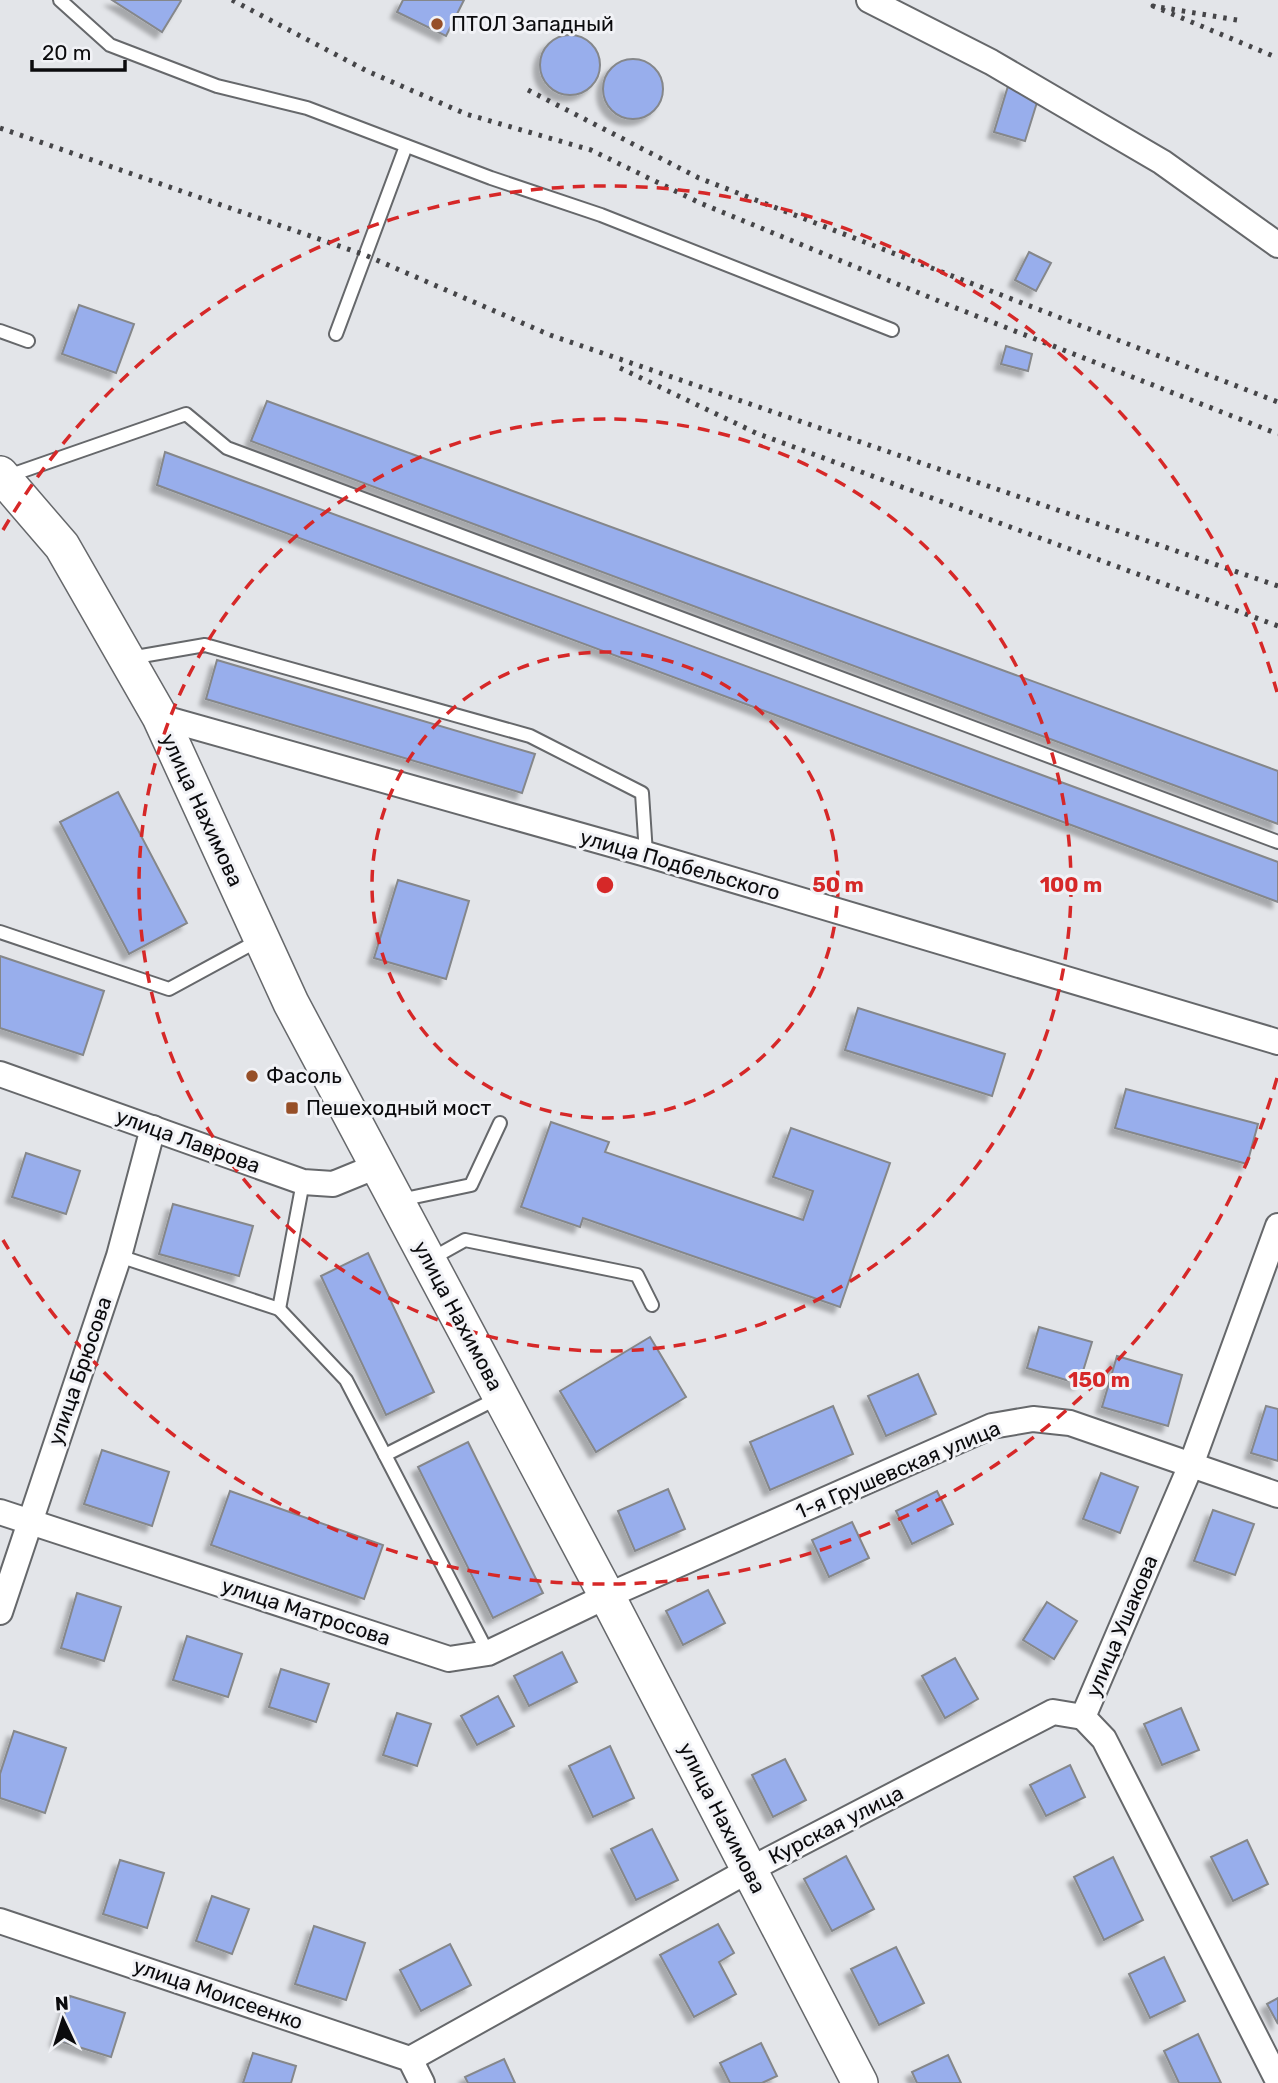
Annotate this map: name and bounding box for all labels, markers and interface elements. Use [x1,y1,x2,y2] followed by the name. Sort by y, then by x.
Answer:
[451,11,614,36] place label: ПТОЛ Западный
[429,16,445,32] marker: ПТОЛ Западный
[32,28,124,72] scale bar
[42,40,91,65] text: 20 m
[156,729,249,890] street label: улица Нахимова
[577,824,783,905] street label: улица Подбельского
[812,872,864,897] text: 50 m
[1040,872,1102,897] text: 100 m
[593,873,617,897] centre of rings
[266,1063,342,1088] place label: Фасоль
[244,1068,260,1084] marker: Фасоль
[306,1095,492,1120] place label: Пешеходный мост
[284,1100,300,1116] marker: Пешеходный мост
[113,1103,264,1178] street label: улица Лаврова
[408,1237,508,1395] street label: улица Нахимова
[42,1293,117,1448] street label: улица Брюсова
[1068,1367,1130,1392] text: 150 m
[792,1415,1004,1524] street label: 1-я Грушевская улица
[1080,1551,1163,1700] street label: улица Ушакова
[219,1572,394,1651] street label: улица Матросова
[674,1738,771,1897] street label: улица Нахимова
[764,1780,907,1869] street label: Курская улица
[130,1953,306,2034] street label: улица Моисеенко
[28,1985,98,2055] north arrow
[54,1992,69,2015] text: N

